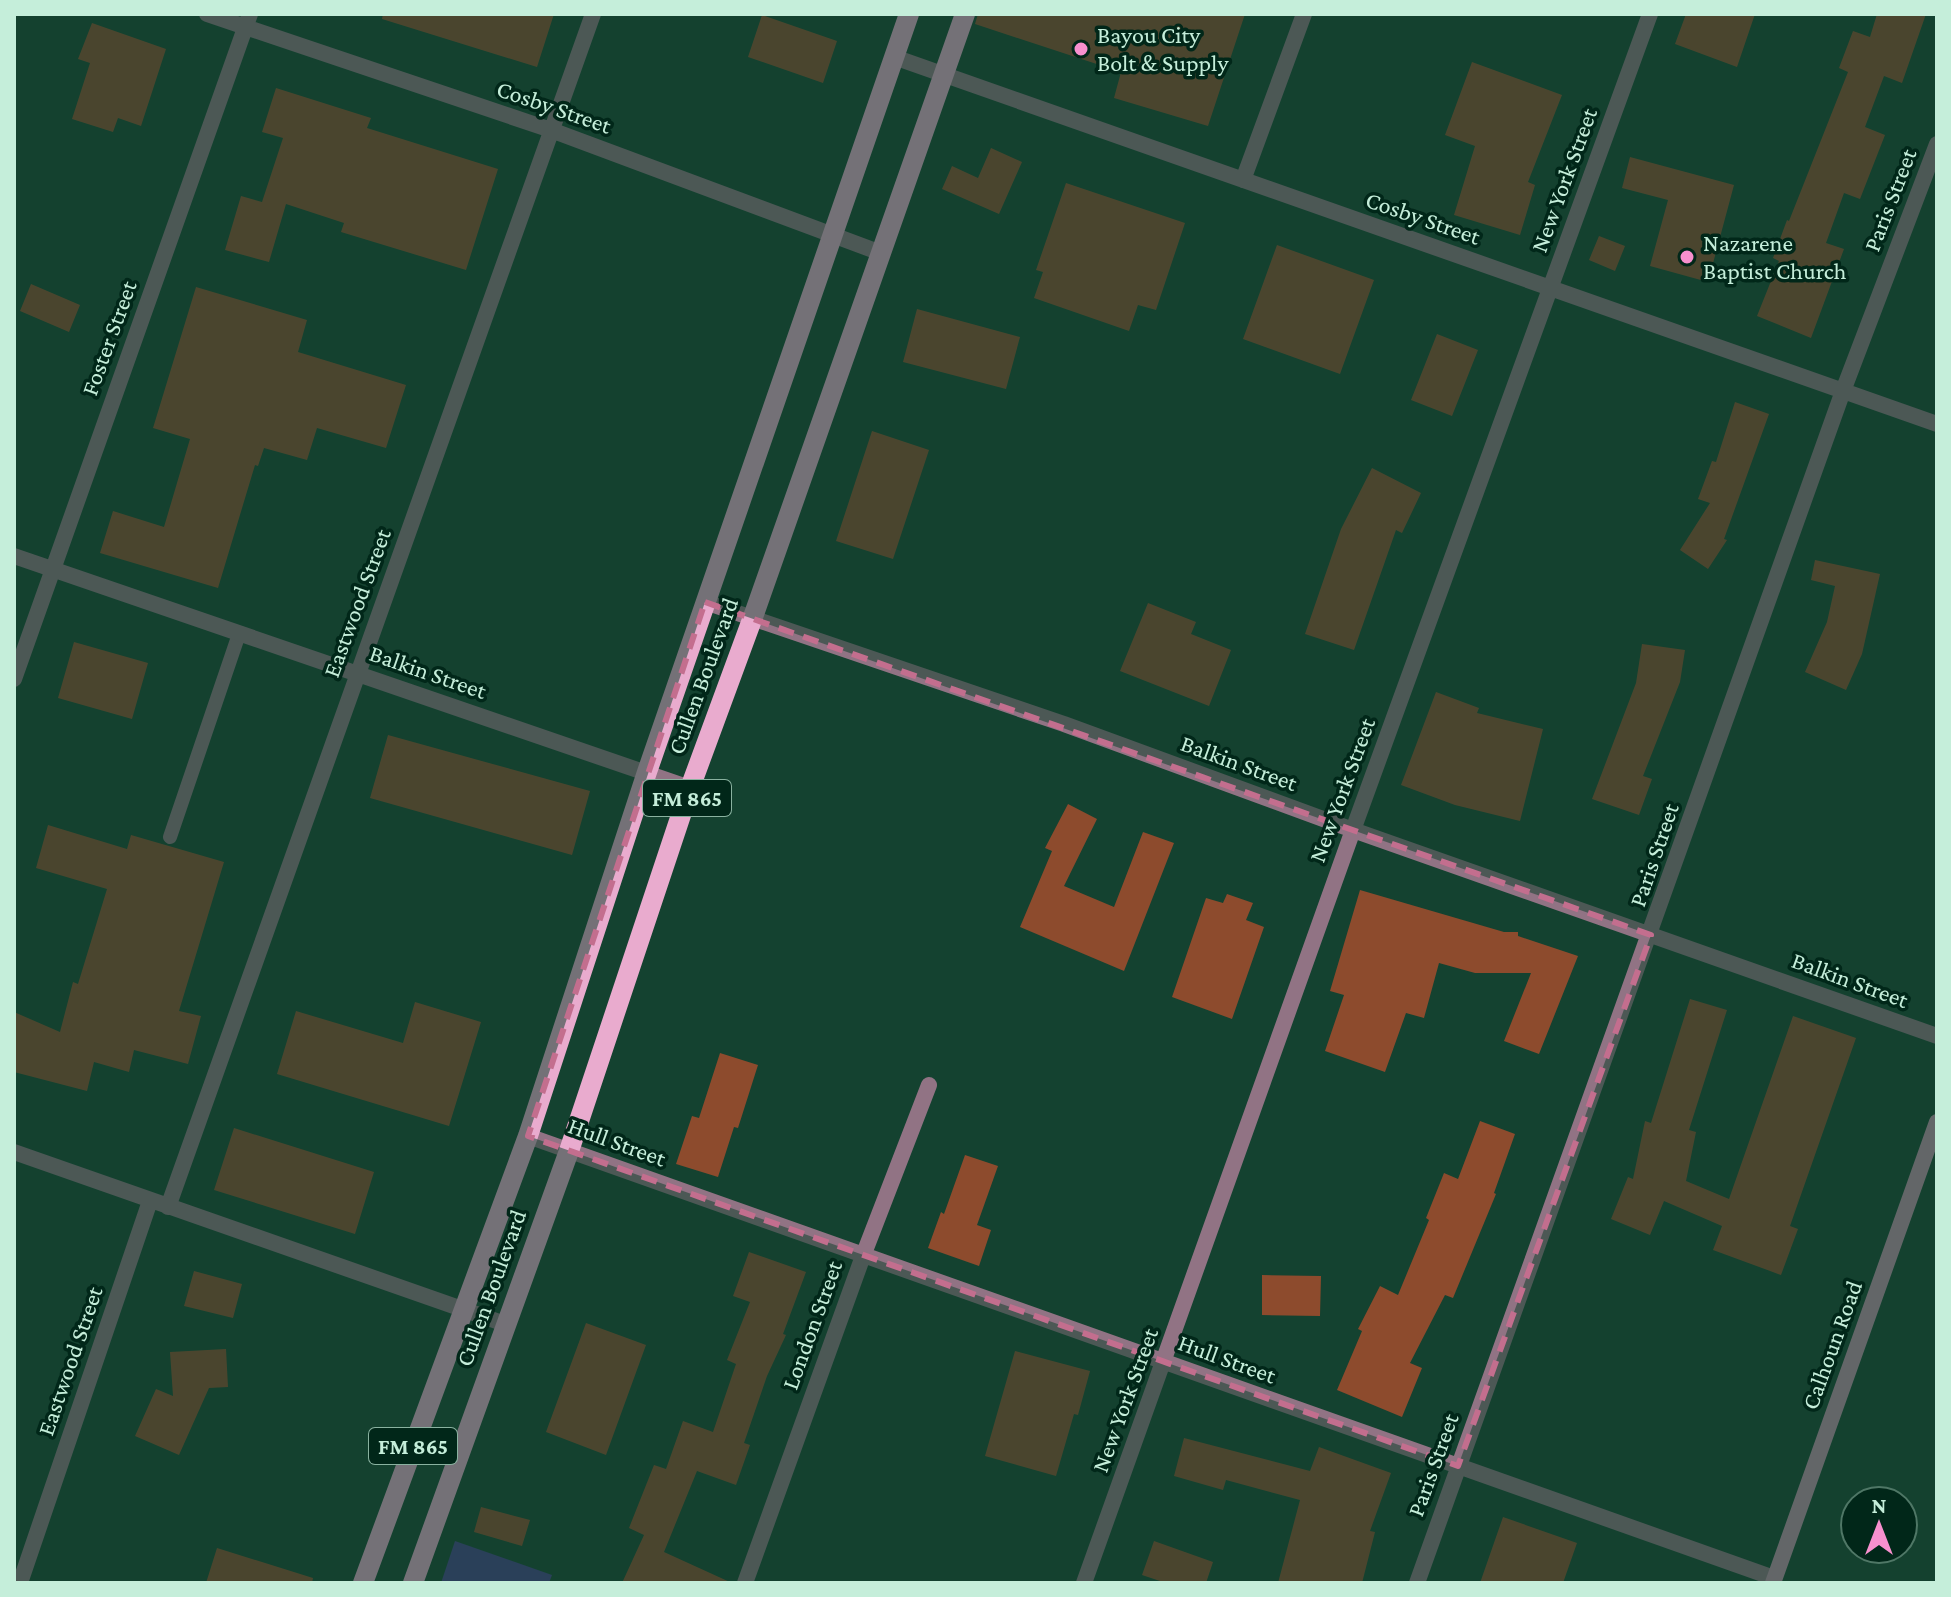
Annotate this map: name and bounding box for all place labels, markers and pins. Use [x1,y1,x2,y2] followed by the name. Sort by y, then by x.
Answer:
[1097,21,1229,76] place label: Bayou City Bolt & Supply
[1072,40,1090,58] marker: Bayou City Bolt & Supply
[1703,229,1847,284] place label: Nazarene Baptist Church
[1678,248,1696,266] marker: Nazarene Baptist Church

